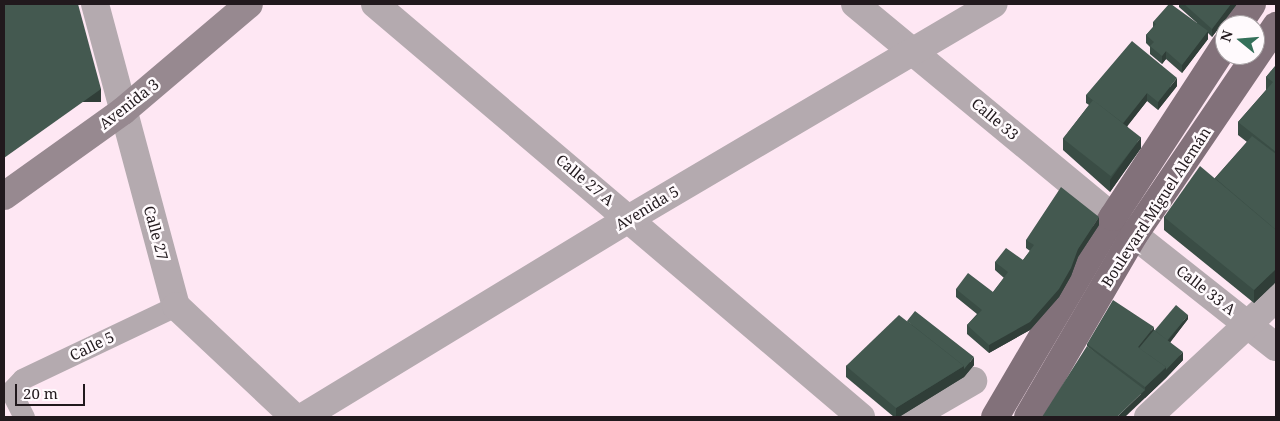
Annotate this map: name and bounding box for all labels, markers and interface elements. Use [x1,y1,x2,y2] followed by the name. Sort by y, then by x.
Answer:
[1215,15,1265,65] north arrow
[1215,28,1237,44] text: N
[96,75,162,133] street label: Avenida 3
[968,94,1022,144] street label: Calle 33
[1098,124,1214,290] street label: Boulevard Miguel Alemán
[552,151,618,209] street label: Calle 27 A
[612,182,682,234] street label: Avenida 5
[140,204,172,262] street label: Calle 27
[1173,261,1239,319] street label: Calle 33 A
[67,328,117,364] street label: Calle 5
[18,374,88,406] scale bar
[23,383,58,403] text: 20 m

